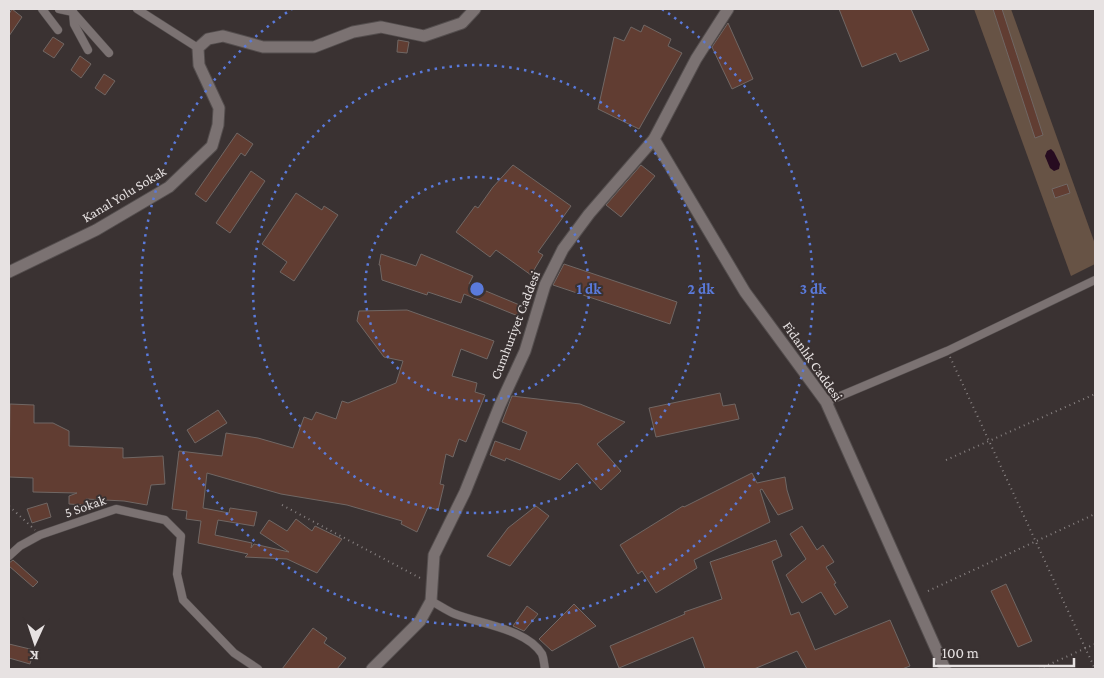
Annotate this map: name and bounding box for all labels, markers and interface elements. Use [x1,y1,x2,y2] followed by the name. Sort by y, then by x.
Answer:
[79,162,169,225] street label: Kanal Yolu Sokak
[487,268,543,382] street label: Cumhuriyet Caddesi
[468,280,486,298] centre of rings
[577,281,602,297] text: 1 dk
[688,281,715,297] text: 2 dk
[800,281,827,297] text: 3 dk
[780,318,846,404] street label: Fidanlık Caddesi
[62,491,108,520] street label: 5 Sokak
[10,618,60,668] north arrow
[934,636,1074,668] scale bar
[942,645,979,661] text: 100 m
[28,648,39,664] text: K

